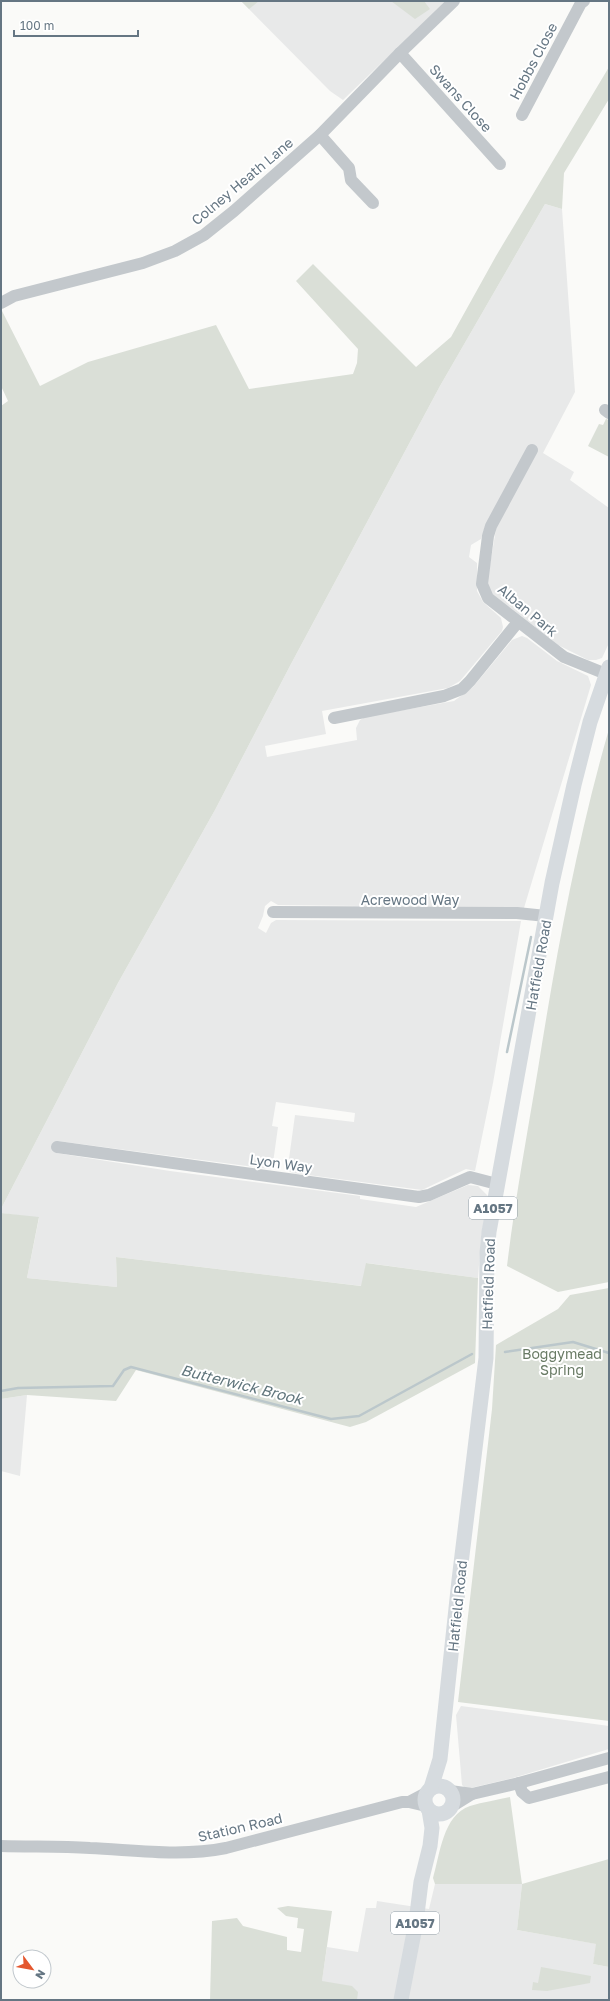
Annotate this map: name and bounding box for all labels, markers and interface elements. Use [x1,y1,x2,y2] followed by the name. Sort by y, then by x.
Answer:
[14,12,138,38] scale bar
[20,18,54,33] text: 100 m
[506,19,560,103] street label: Hobbs Close
[426,61,496,135] street label: Swans Close
[188,134,296,228] street label: Colney Heath Lane
[495,580,561,640] street label: Alban Park
[361,891,459,908] street label: Acrewood Way
[522,918,554,1012] street label: Hatfield Road
[248,1150,314,1176] street label: Lyon Way
[469,1197,517,1219] road number: A1057
[478,1238,498,1330] street label: Hatfield Road
[522,1345,602,1378] park label: Boggymead Spring
[179,1360,306,1408] water label: Butterwick Brook
[444,1559,470,1653] street label: Hatfield Road
[196,1809,284,1845] street label: Station Road
[391,1912,439,1934] road number: A1057
[12,1949,52,1989] north arrow
[33,1968,49,1982] text: N

